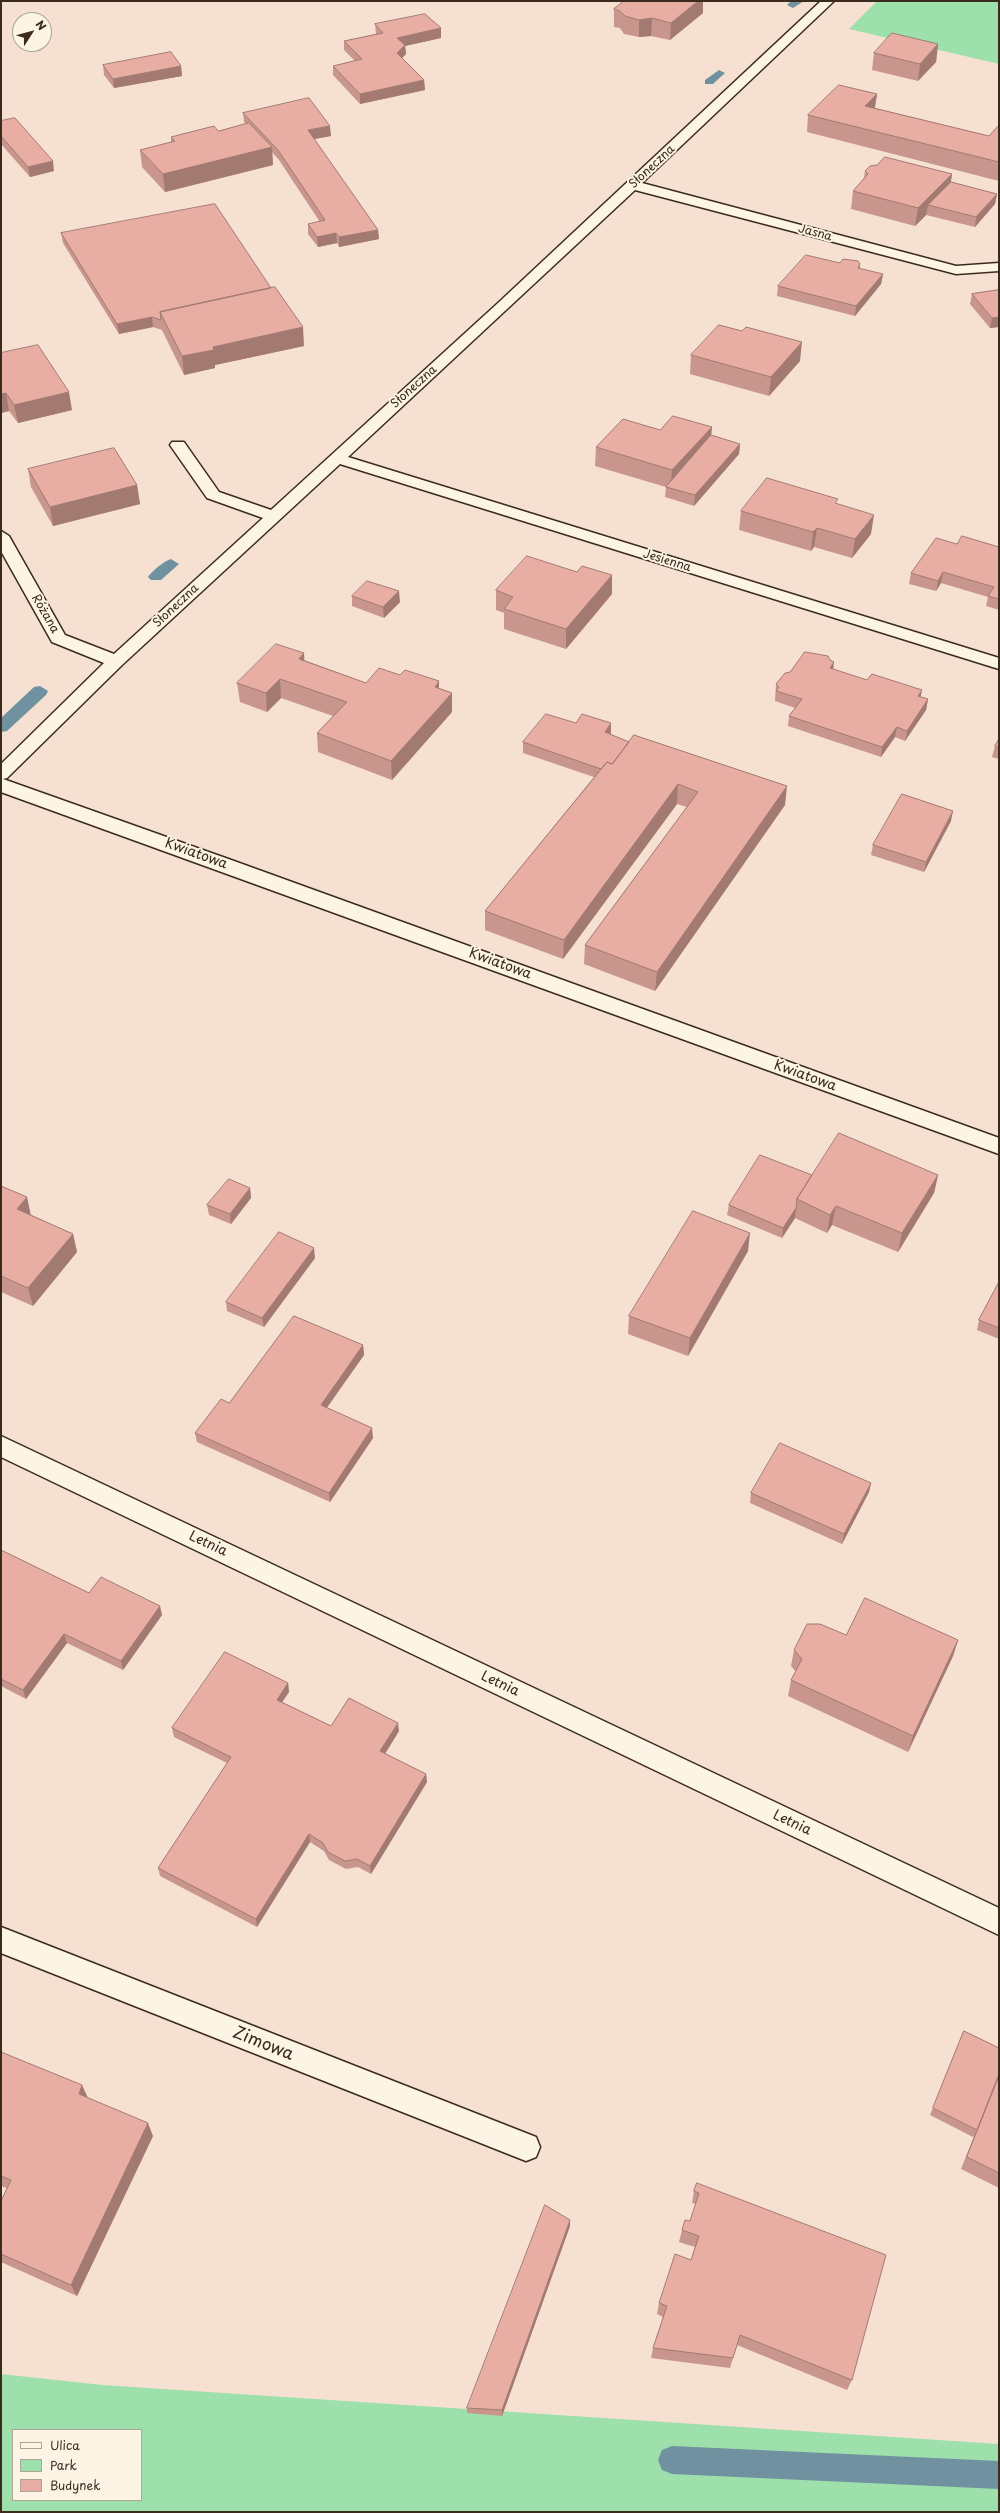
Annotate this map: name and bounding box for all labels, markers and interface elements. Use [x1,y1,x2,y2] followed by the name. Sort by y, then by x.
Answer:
[12,12,52,52] north arrow
[32,17,51,34] text: N
[626,142,678,192] street label: Słoneczna
[797,222,833,244] street label: Jasna
[388,363,440,411] street label: Słoneczna
[641,547,693,575] street label: Jesienna
[150,581,202,631] street label: Słoneczna
[28,592,62,636] street label: Różana
[162,835,230,873] street label: Kwiatowa
[466,945,534,983] street label: Kwiatowa
[771,1057,839,1095] street label: Kwiatowa
[186,1528,230,1560] street label: Letnia
[478,1668,522,1700] street label: Letnia
[770,1807,814,1839] street label: Letnia
[230,2023,296,2065] street label: Zimowa
[12,2429,142,2501] legend
[50,2436,80,2454] text: Ulica
[50,2456,77,2474] text: Park
[50,2476,100,2494] text: Budynek

